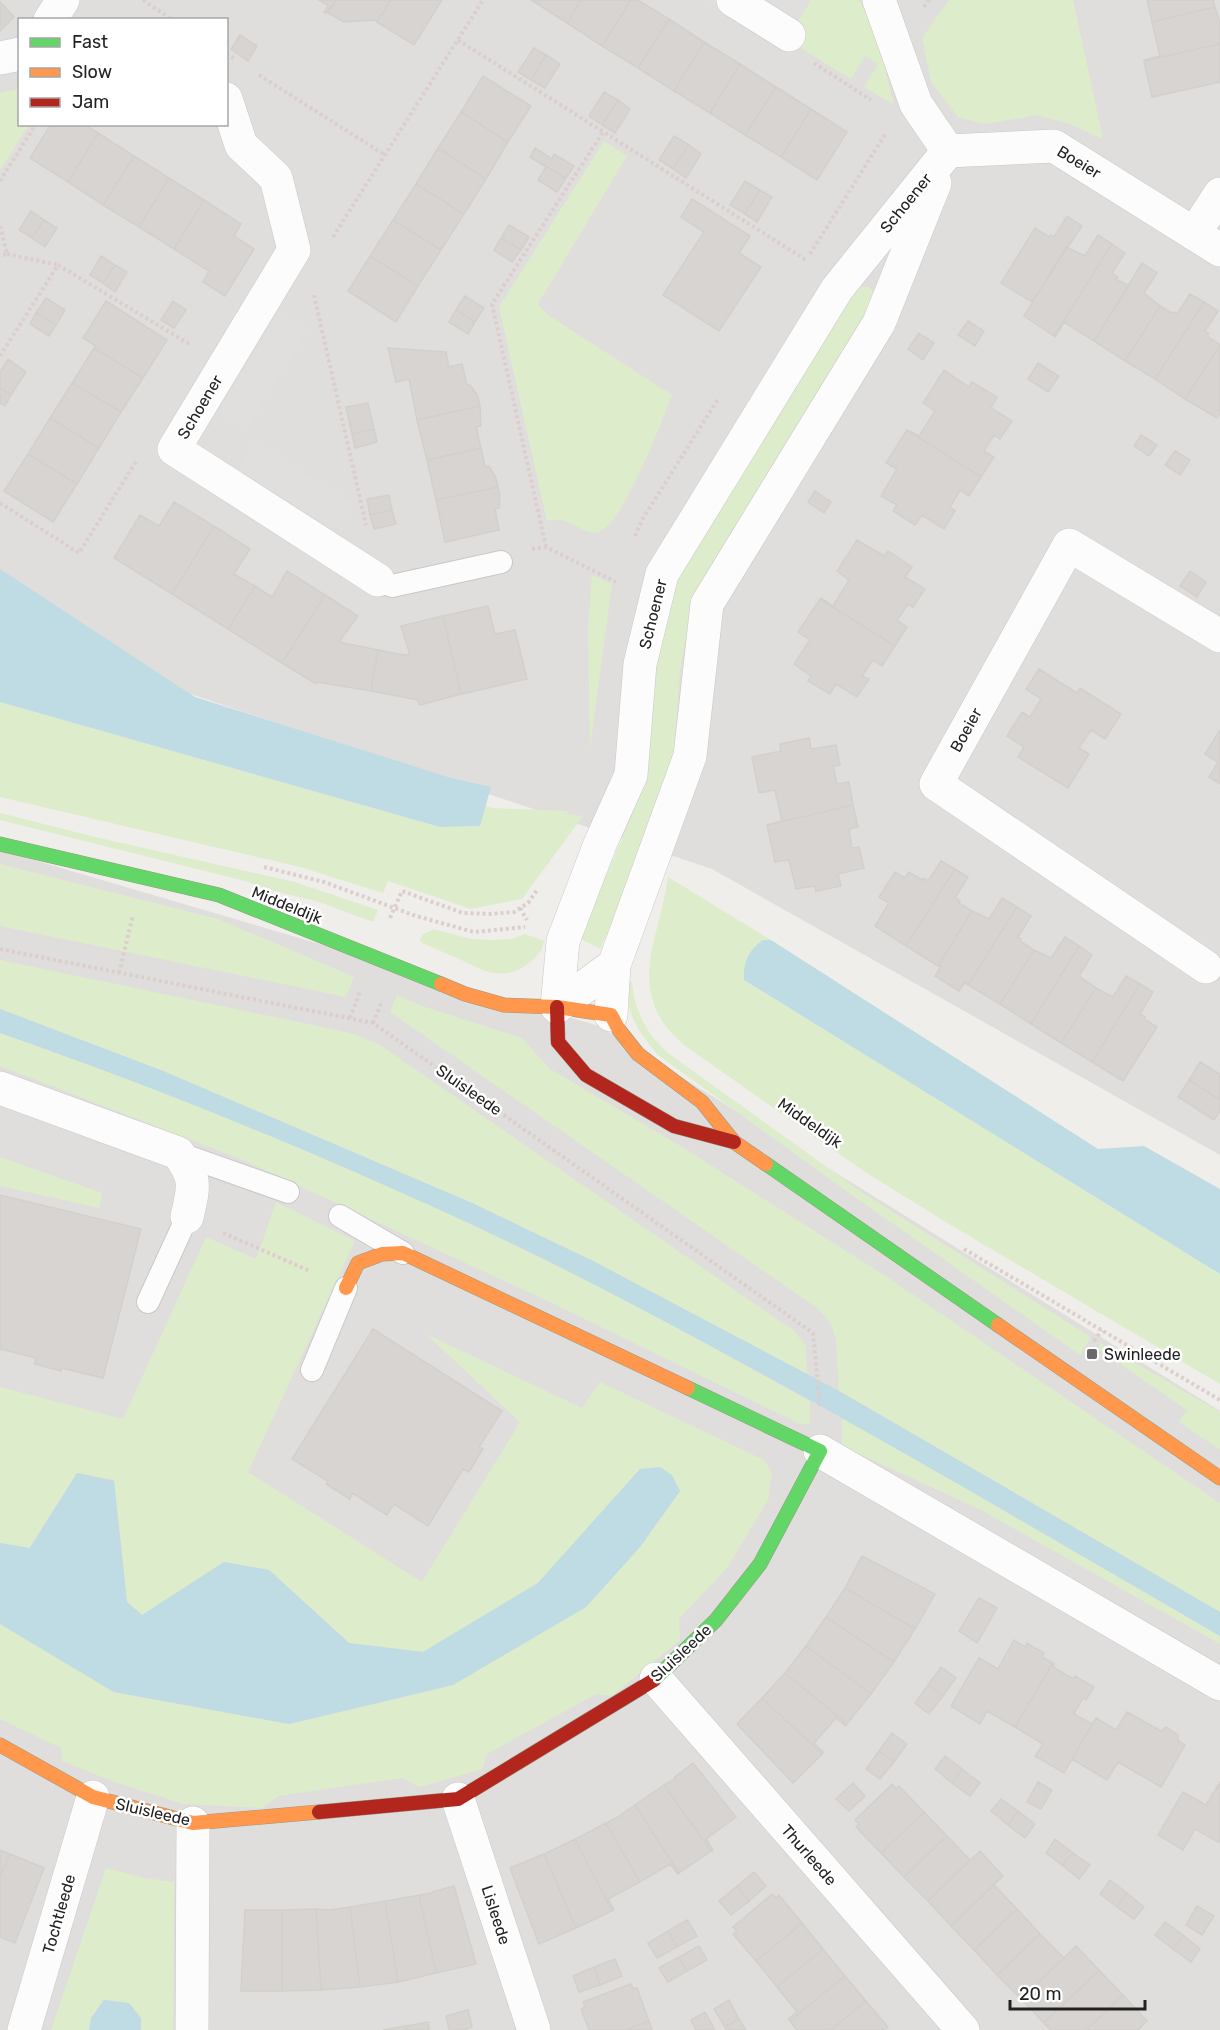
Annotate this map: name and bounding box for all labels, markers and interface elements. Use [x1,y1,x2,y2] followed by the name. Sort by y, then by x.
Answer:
[18,18,228,126] legend
[72,31,108,53] text: Fast
[72,61,112,83] text: Slow
[72,91,109,113] text: Jam
[1054,142,1104,182] street label: Boeier
[876,169,936,237] street label: Schoener
[173,371,227,443] street label: Schoener
[635,577,671,651] street label: Schoener
[946,705,986,755] street label: Boeier
[249,882,326,928] street label: Middeldijk
[433,1060,506,1120] street label: Sluisleede
[774,1094,846,1152] street label: Middeldijk
[1104,1345,1181,1364] place label: Swinleede
[1085,1347,1099,1361] marker: Swinleede
[647,1620,715,1686] street label: Sluisleede
[114,1794,192,1830] street label: Sluisleede
[777,1821,841,1889] street label: Thurleede
[39,1872,79,1956] street label: Tochtleede
[477,1883,515,1947] street label: Lisleede
[1010,1973,1145,2011] scale bar
[1019,1983,1061,2005] text: 20 m

